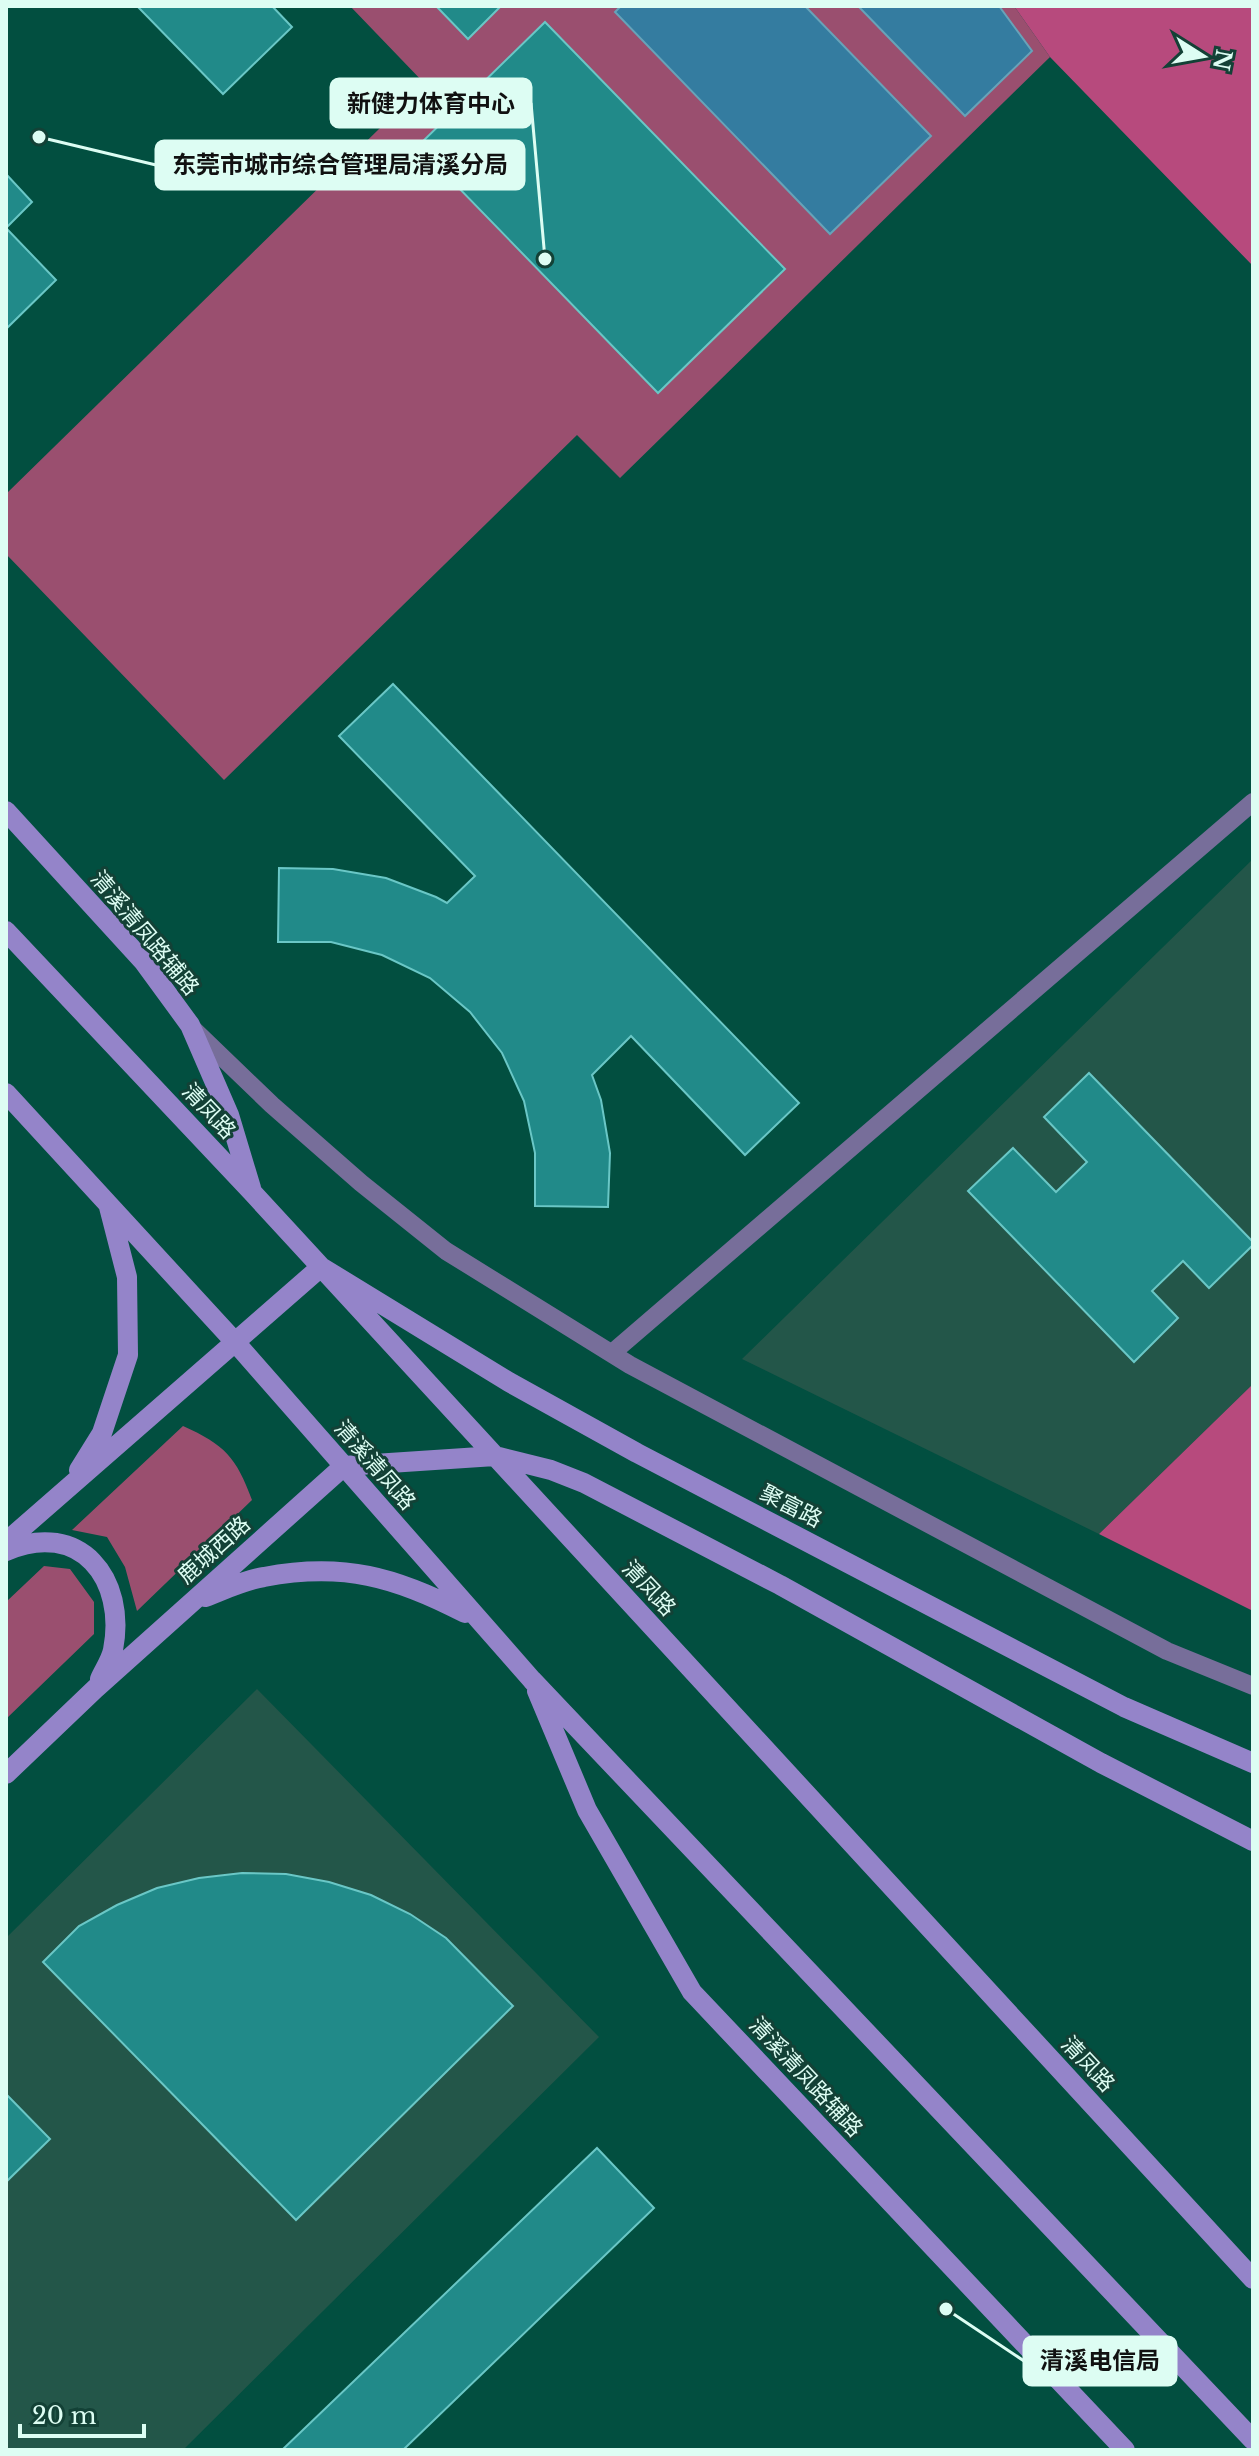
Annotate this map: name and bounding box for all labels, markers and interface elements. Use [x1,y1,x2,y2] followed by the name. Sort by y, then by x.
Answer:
[1163,16,1243,96] north arrow
[1207,47,1237,73] text: N
[331,79,531,127] callout: 新健力体育中心
[347,89,515,118] text: 新健力体育中心
[156,141,524,189] callout: 东莞市城市综合管理局清溪分局
[172,150,508,179] text: 东莞市城市综合管理局清溪分局
[85,865,205,1001] street label: 清溪清凤路辅路
[177,1078,241,1144] street label: 清凤路
[329,1415,421,1515] street label: 清溪清凤路
[755,1479,827,1533] street label: 聚富路
[172,1511,256,1589] street label: 鹿城西路
[617,1555,681,1621] street label: 清凤路
[744,2011,868,2143] street label: 清溪清凤路辅路
[1056,2031,1120,2097] street label: 清凤路
[1024,2337,1176,2385] callout: 清溪电信局
[1040,2346,1160,2375] text: 清溪电信局
[20,2388,144,2438] scale bar
[32,2401,97,2430] text: 20 m

